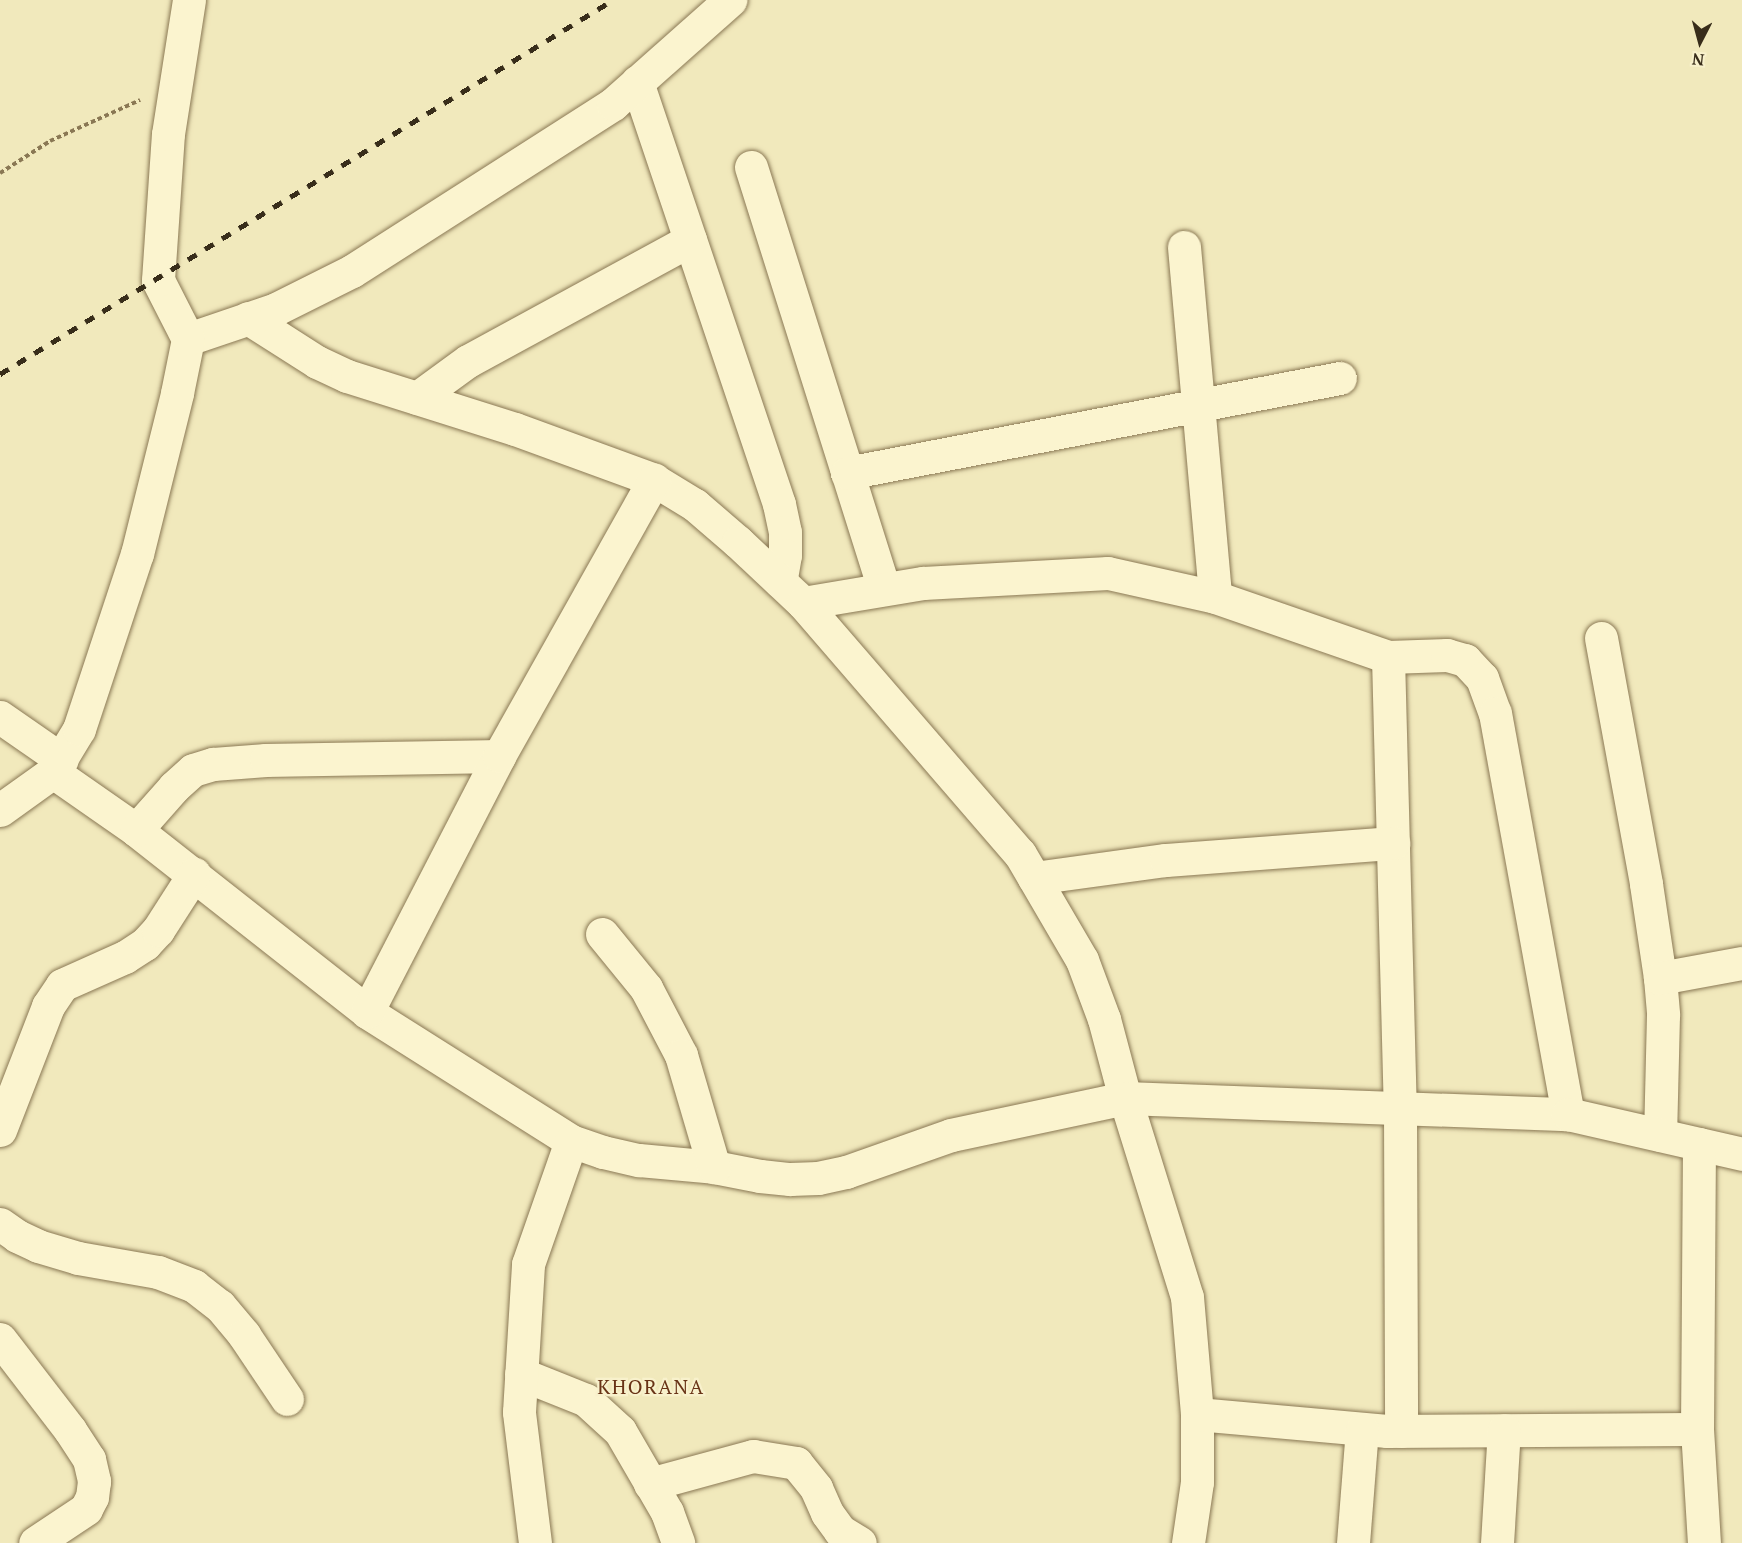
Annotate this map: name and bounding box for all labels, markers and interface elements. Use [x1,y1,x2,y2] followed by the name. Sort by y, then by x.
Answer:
[1670,12,1730,72] north arrow
[1691,48,1705,71] text: N
[597,1374,705,1398] district label: KHORANA

